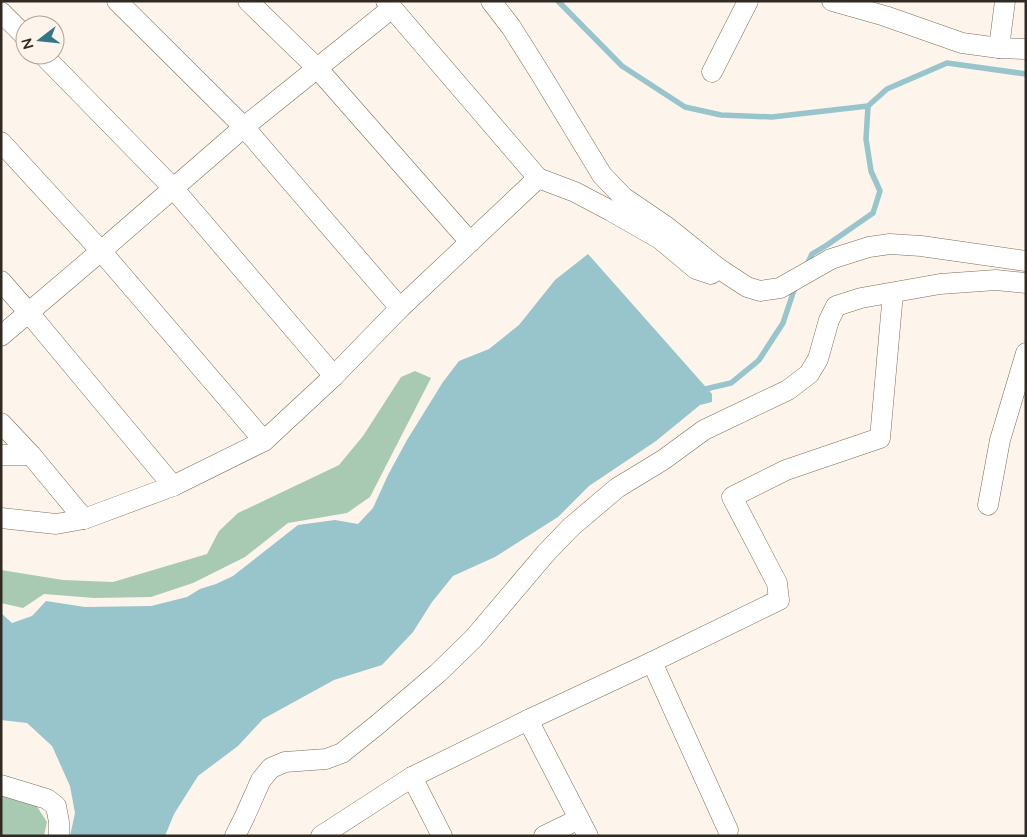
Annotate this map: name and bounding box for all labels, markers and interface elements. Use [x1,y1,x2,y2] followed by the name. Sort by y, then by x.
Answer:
[15,15,65,65] north arrow
[17,36,37,51] text: N

